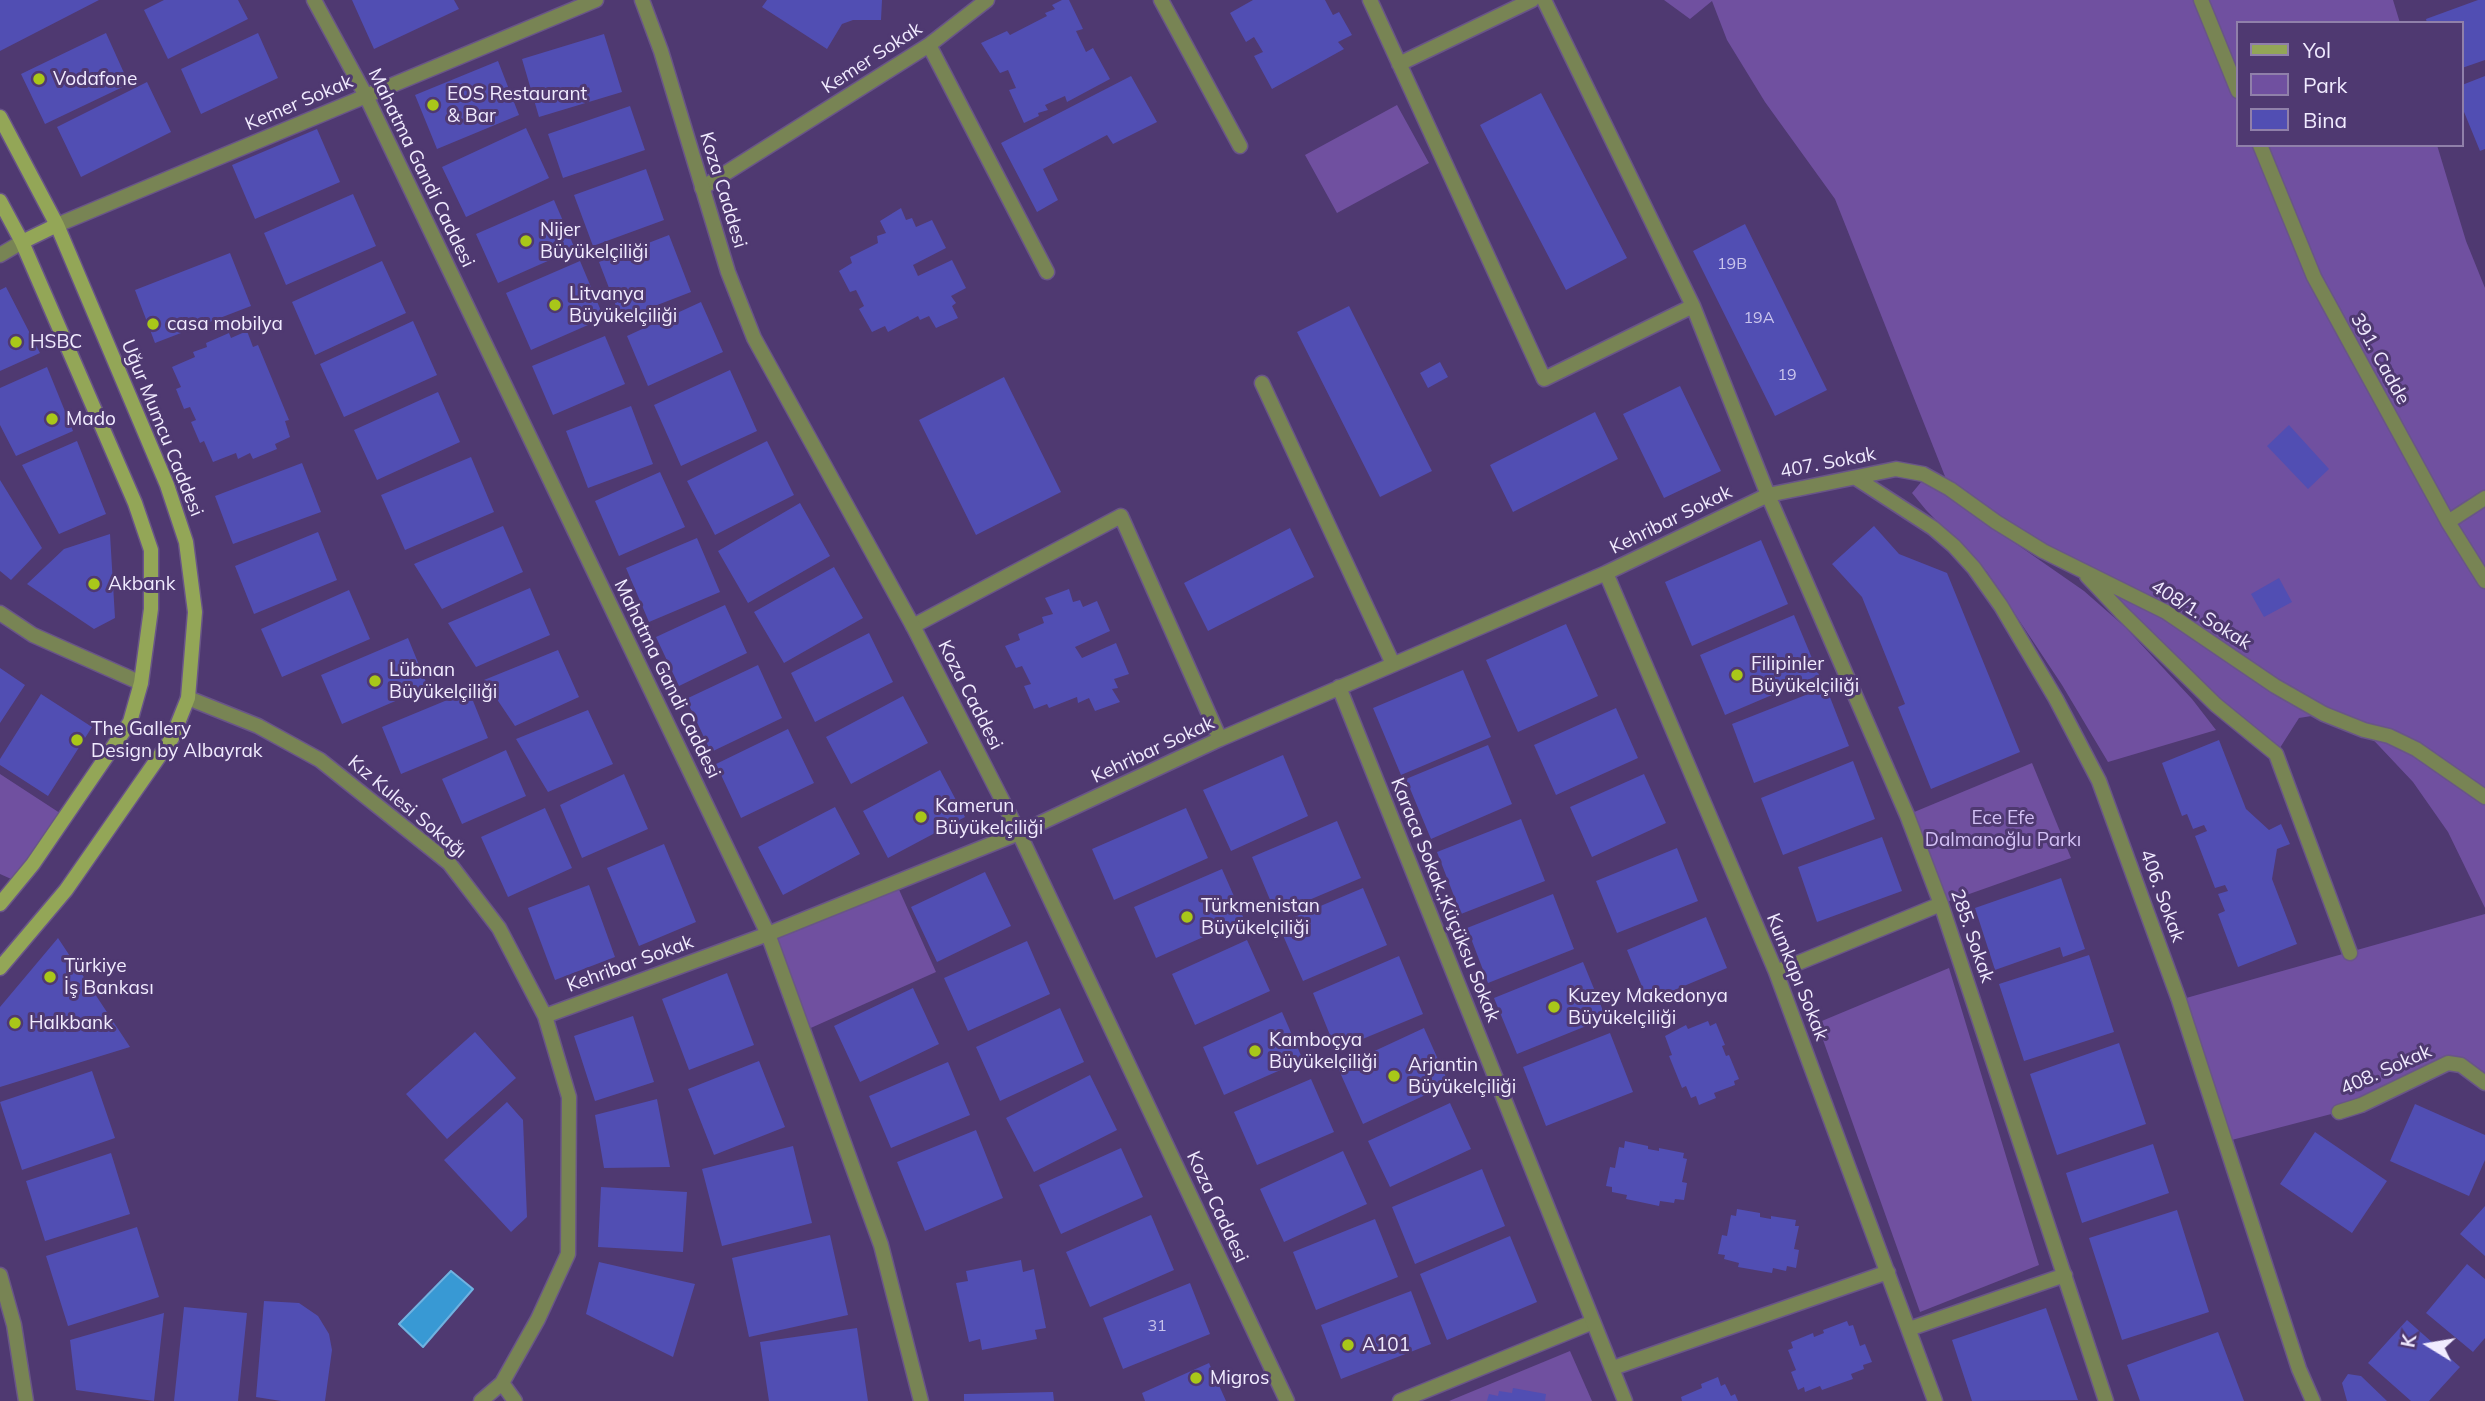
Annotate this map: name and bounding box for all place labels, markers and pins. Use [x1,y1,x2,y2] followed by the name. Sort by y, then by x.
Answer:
[53,68,137,90] place label: Vodafone
[31,71,47,87] marker: Vodafone
[447,83,587,127] place label: EOS Restaurant & Bar
[425,97,441,113] marker: EOS Restaurant & Bar
[540,219,648,263] place label: Nijer Büyükelçiliği
[518,233,534,249] marker: Nijer Büyükelçiliği
[569,283,677,327] place label: Litvanya Büyükelçiliği
[547,297,563,313] marker: Litvanya Büyükelçiliği
[167,313,283,335] place label: casa mobilya
[145,316,161,332] marker: casa mobilya
[30,331,82,353] place label: HSBC
[8,334,24,350] marker: HSBC
[66,408,116,430] place label: Mado
[44,411,60,427] marker: Mado
[108,573,175,595] place label: Akbank
[86,576,102,592] marker: Akbank
[1751,653,1859,697] place label: Filipinler Büyükelçiliği
[389,659,497,703] place label: Lübnan Büyükelçiliği
[1729,667,1745,683] marker: Filipinler Büyükelçiliği
[367,673,383,689] marker: Lübnan Büyükelçiliği
[91,718,263,762] place label: The Gallery Design by Albayrak
[69,732,85,748] marker: The Gallery Design by Albayrak
[935,795,1043,839] place label: Kamerun Büyükelçiliği
[913,809,929,825] marker: Kamerun Büyükelçiliği
[1201,895,1320,939] place label: Türkmenistan Büyükelçiliği
[1179,909,1195,925] marker: Türkmenistan Büyükelçiliği
[64,955,154,999] place label: Türkiye İş Bankası
[42,969,58,985] marker: Türkiye İş Bankası
[1568,985,1728,1029] place label: Kuzey Makedonya Büyükelçiliği
[1546,999,1562,1015] marker: Kuzey Makedonya Büyükelçiliği
[29,1012,113,1034] place label: Halkbank
[7,1015,23,1031] marker: Halkbank
[1269,1029,1377,1073] place label: Kamboçya Büyükelçiliği
[1247,1043,1263,1059] marker: Kamboçya Büyükelçiliği
[1408,1054,1516,1098] place label: Arjantin Büyükelçiliği
[1386,1068,1402,1084] marker: Arjantin Büyükelçiliği
[1362,1334,1410,1356] place label: A101
[1340,1337,1356,1353] marker: A101
[1210,1367,1269,1389] place label: Migros
[1188,1370,1204,1386] marker: Migros

